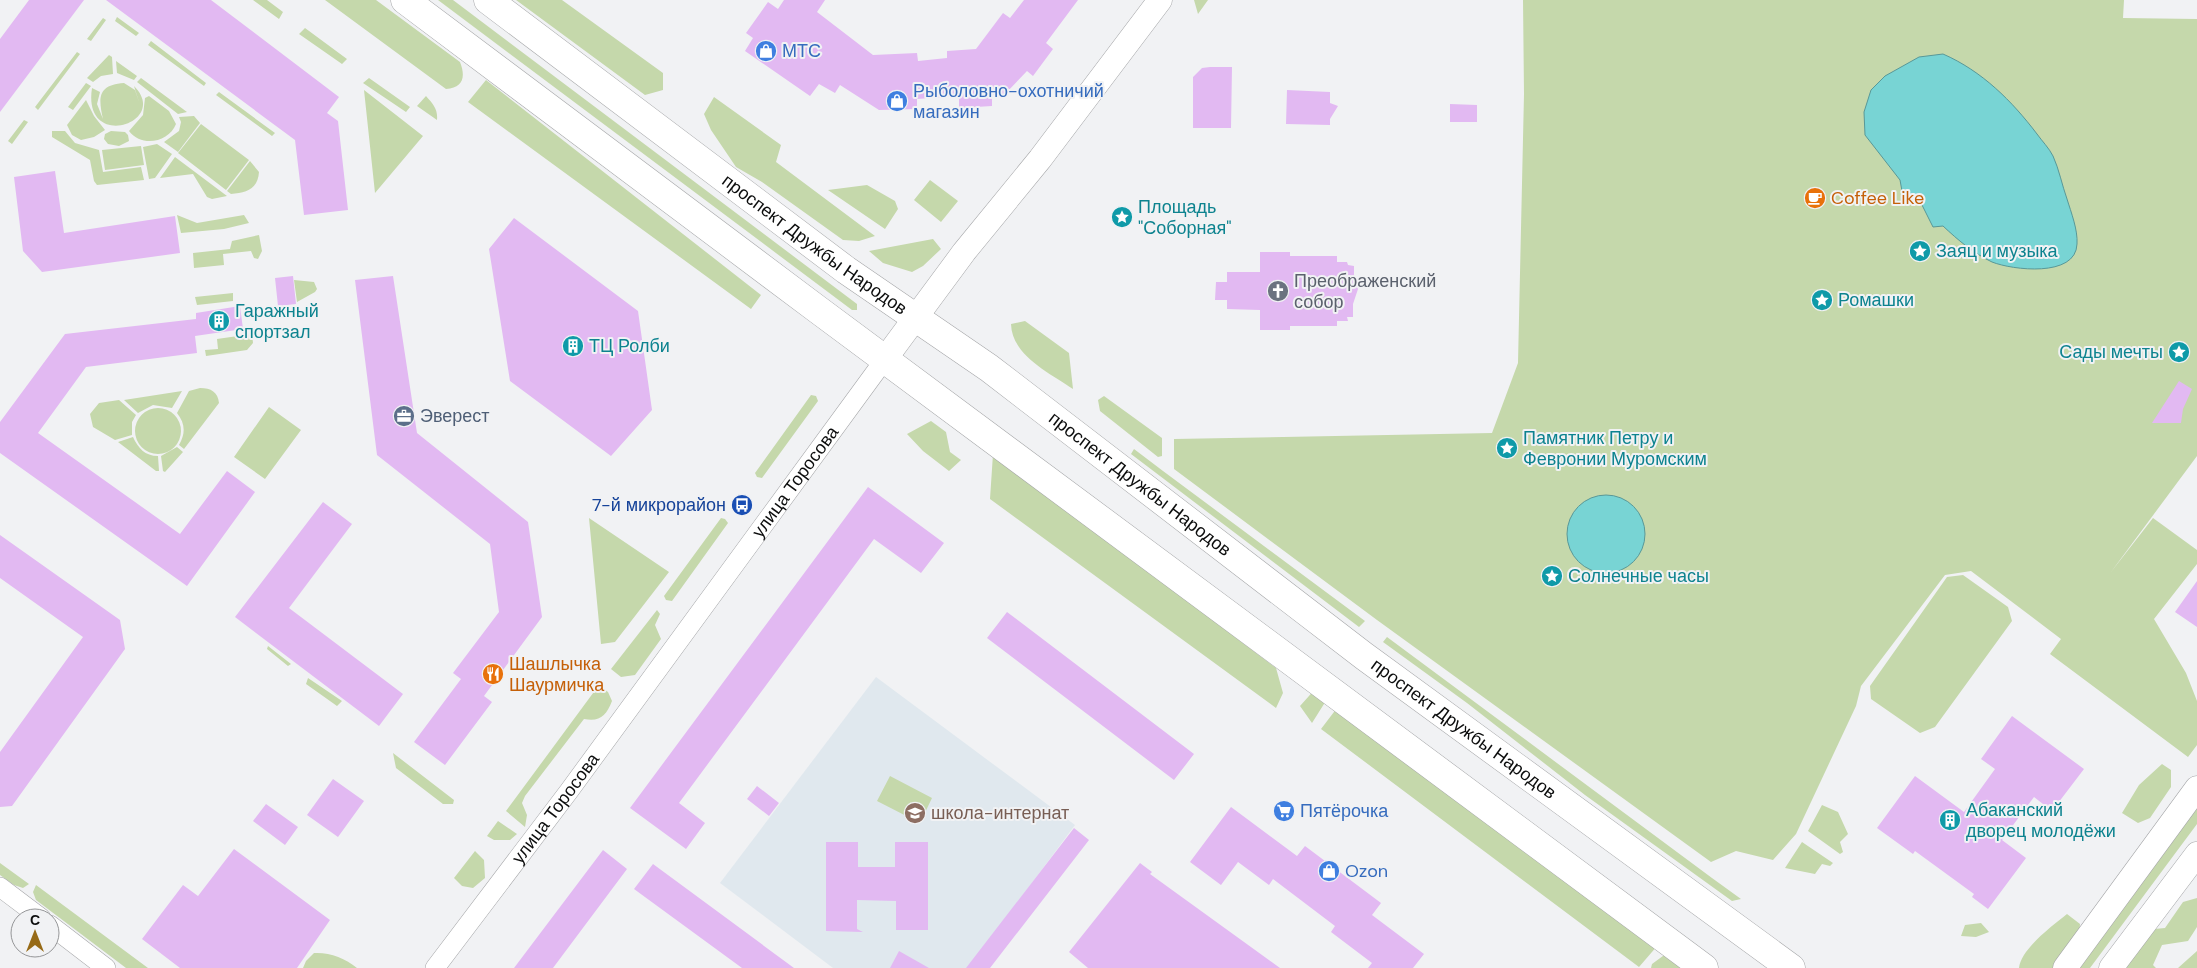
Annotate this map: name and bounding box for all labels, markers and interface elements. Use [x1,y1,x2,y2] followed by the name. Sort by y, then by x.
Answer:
[754,39,778,63] shop icon: МТС
[782,39,821,63] place label: МТС
[913,79,1104,124] place label: Рыболовно-охотничий магазин
[885,89,909,113] shop icon: Рыболовно-охотничий магазин
[717,169,912,320] street label: проспект Дружбы Народов
[1803,186,1827,210] cafe icon: Coffee Like
[1831,186,1924,210] place label: Coffee Like
[1138,195,1232,240] place label: Площадь "Соборная"
[1110,205,1134,229] place icon: Площадь "Соборная"
[1908,239,1932,263] place icon: Заяц и музыка
[1936,239,2059,263] place label: Заяц и музыка
[1294,269,1436,314] place label: Преображенский собор
[1266,279,1290,303] church icon: Преображенский собор
[1810,288,1834,312] place icon: Ромашки
[1838,288,1914,312] place label: Ромашки
[235,299,319,344] place label: Гаражный спортзал
[207,309,231,333] building icon: Гаражный спортзал
[561,334,585,358] building icon: ТЦ Ролби
[589,334,670,358] place label: ТЦ Ролби
[2059,340,2163,364] place label: Сады мечты
[2167,340,2191,364] place icon: Сады мечты
[392,404,416,428] office icon: Эверест
[420,404,490,428] place label: Эверест
[1044,406,1236,562] street label: проспект Дружбы Народов
[746,421,845,542] street label: улица Торосова
[1523,426,1707,471] place label: Памятник Петру и Февронии Муромским
[1495,436,1519,460] place icon: Памятник Петру и Февронии Муромским
[592,493,726,517] place label: 7-й микрорайон
[730,493,754,517] bus stop icon: 7-й микрорайон
[1540,564,1564,588] place icon: Солнечные часы
[1568,564,1709,588] place label: Солнечные часы
[509,652,605,697] place label: Шашлычка Шаурмичка
[1366,653,1561,805] street label: проспект Дружбы Народов
[481,662,505,686] restaurant icon: Шашлычка Шаурмичка
[506,747,605,869] street label: улица Торосова
[1966,798,2116,843] place label: Абаканский дворец молодёжи
[1272,799,1296,823] supermarket icon: Пятёрочка
[1300,799,1389,823] place label: Пятёрочка
[903,801,927,825] school or university icon: школа-интернат
[931,801,1069,825] place label: школа-интернат
[1938,808,1962,832] building icon: Абаканский дворец молодёжи
[1317,859,1341,883] shop icon: Ozon
[1345,859,1388,883] place label: Ozon
[10,908,60,958] north arrow
[30,911,40,929] text: С

